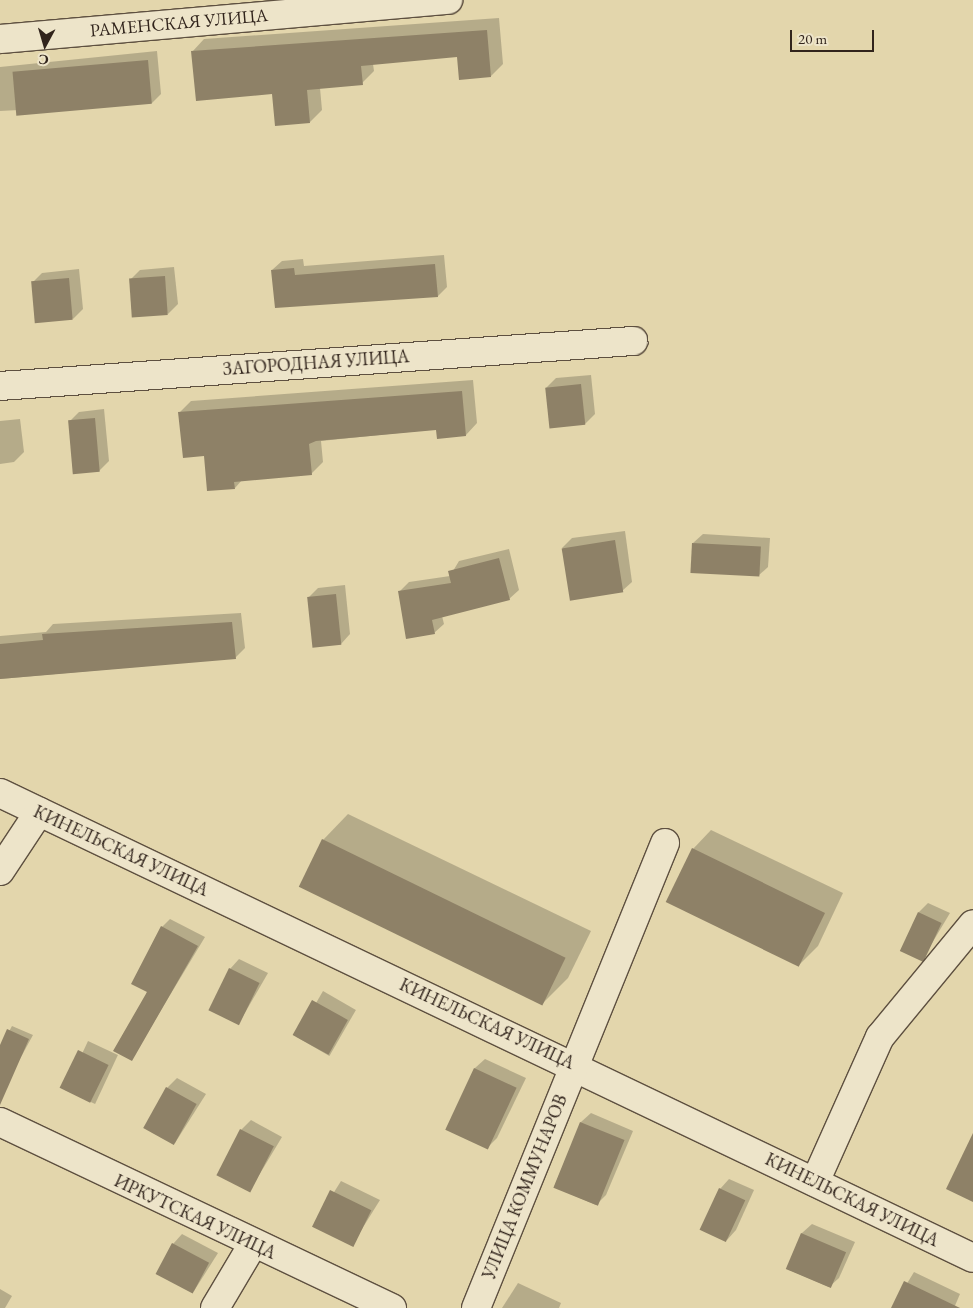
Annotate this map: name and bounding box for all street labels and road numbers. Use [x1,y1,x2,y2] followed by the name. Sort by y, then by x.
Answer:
[89,4,269,42] street label: РАМЕНСКАЯ УЛИЦА
[222,346,410,380] street label: ЗАГОРОДНАЯ УЛИЦА
[30,801,212,901] street label: КИНЕЛЬСКАЯ УЛИЦА
[396,974,578,1074] street label: КИНЕЛЬСКАЯ УЛИЦА
[478,1091,572,1283] street label: УЛИЦА КОММУНАРОВ
[762,1148,942,1252] street label: КИНЕЛЬСКАЯ УЛИЦА
[111,1170,279,1264] street label: ИРКУТСКАЯ УЛИЦА

